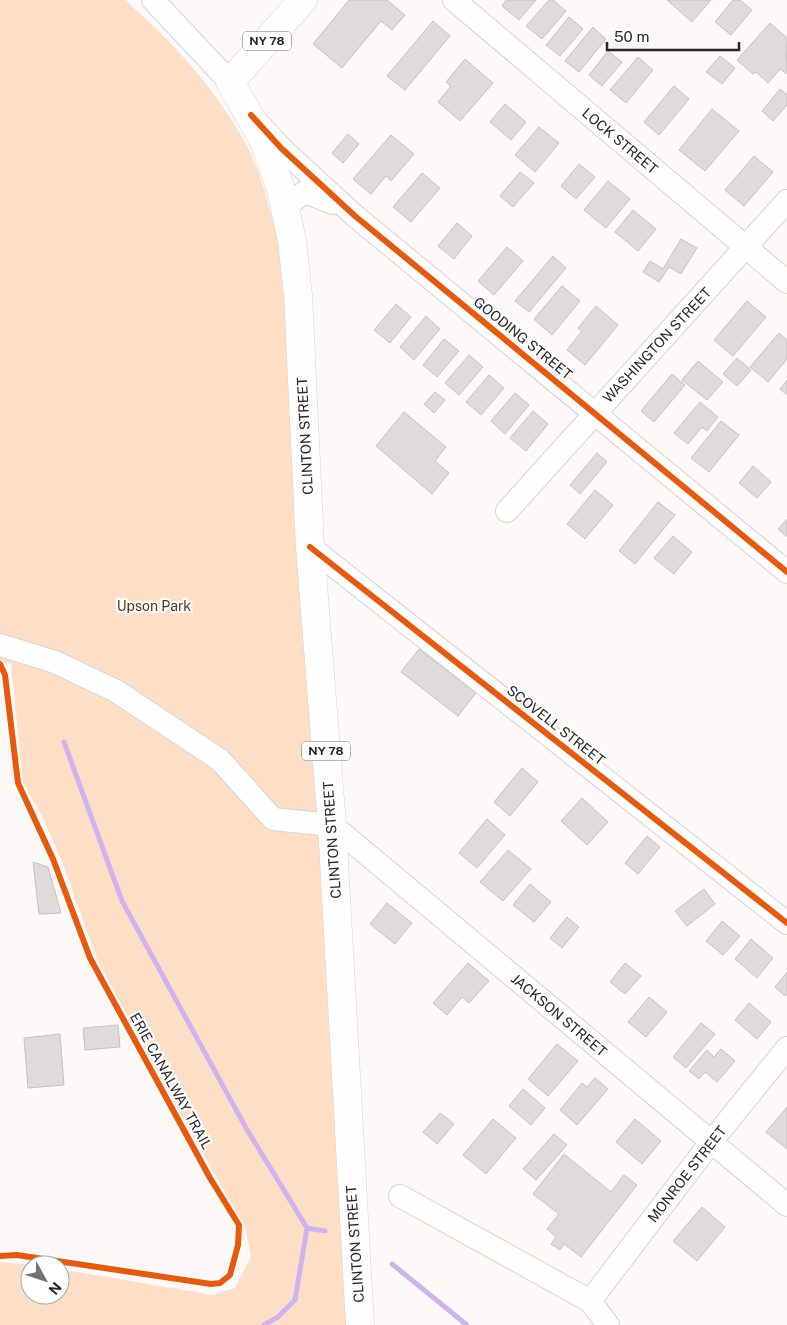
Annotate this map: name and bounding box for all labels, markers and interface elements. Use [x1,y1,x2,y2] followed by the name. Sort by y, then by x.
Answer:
[607,20,740,52] scale bar
[614,28,649,45] text: 50 m
[243,31,291,50] road number: NY 78
[579,105,661,177] street label: LOCK STREET
[600,284,714,406] street label: WASHINGTON STREET
[471,294,575,382] street label: GOODING STREET
[294,377,316,495] street label: CLINTON STREET
[117,598,191,614] park label: Upson Park
[504,682,608,768] street label: SCOVELL STREET
[302,741,350,760] road number: NY 78
[320,781,344,899] street label: CLINTON STREET
[508,970,610,1060] street label: JACKSON STREET
[127,1010,215,1152] street label: ERIE CANALWAY TRAIL
[644,1123,730,1225] street label: MONROE STREET
[343,1185,367,1303] street label: CLINTON STREET
[20,1255,70,1305] north arrow
[45,1279,65,1298] text: N

